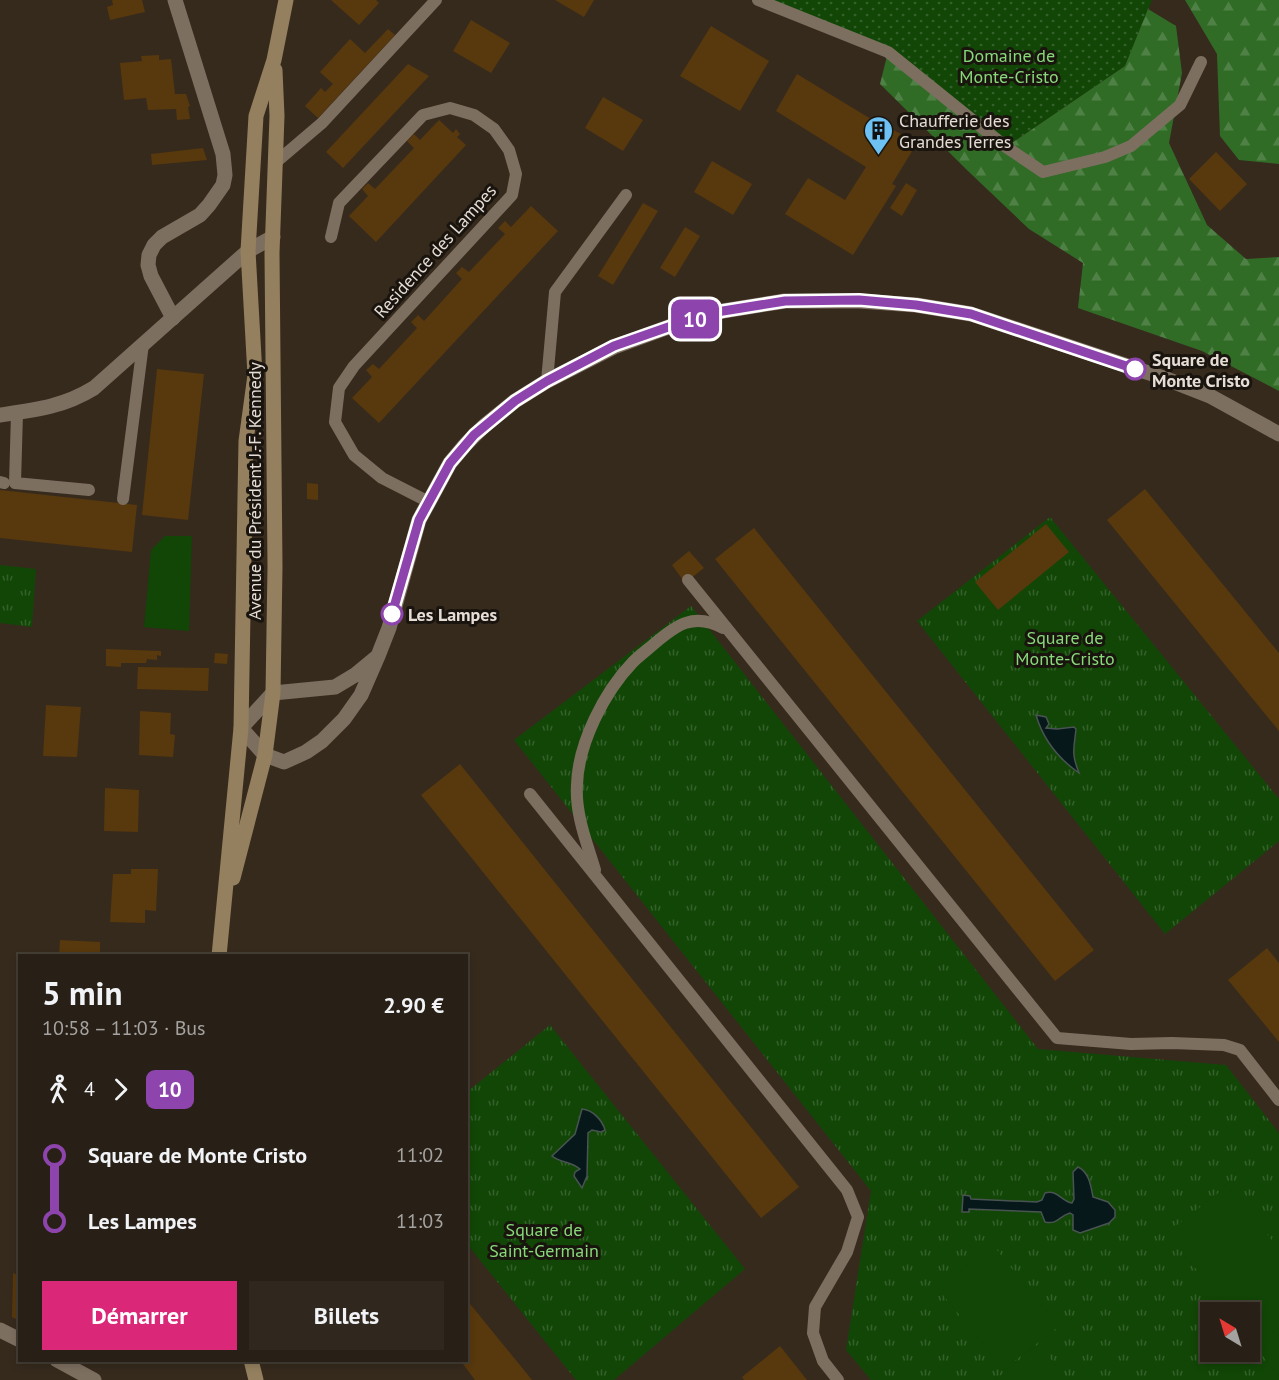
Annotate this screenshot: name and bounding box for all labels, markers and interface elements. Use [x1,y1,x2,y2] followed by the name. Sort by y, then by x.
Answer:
[959,44,1059,88] park label: Domaine de Monte-Cristo
[899,109,1011,153] place label: Chaufferie des Grandes Terres
[862,114,894,156] building icon: Chaufferie des Grandes Terres
[369,179,501,323] street label: Residence des Lampes
[668,300,722,338] line badge: 10
[683,306,707,333] text: 10
[1152,348,1250,392] place label: Square de Monte Cristo
[1124,358,1146,380] marker: Square de Monte Cristo
[243,361,266,620] street label: Avenue du Président J.-F. Kennedy
[381,603,403,625] marker: Les Lampes
[408,603,497,626] place label: Les Lampes
[1015,626,1115,670] park label: Square de Monte-Cristo
[42,971,123,1014] text: 5 min
[383,991,444,1019] text: 2.90 €
[42,1015,206,1041] text: 10:58 – 11:03 · Bus
[42,1073,75,1106] icon: walk
[104,1073,137,1106] icon: forward
[84,1076,95,1102] text: 4
[158,1076,182,1103] text: 10
[88,1141,307,1169] text: Square de Monte Cristo
[396,1142,444,1168] text: 11:02
[88,1207,197,1235] text: Les Lampes
[396,1208,444,1234] text: 11:03
[489,1218,599,1262] park label: Square de Saint-Germain
[42,1281,237,1350] button: Démarrer
[249,1281,444,1350] button: Billets
[1200,1302,1260,1362] north arrow
[1200,1302,1260,1362] map controls

